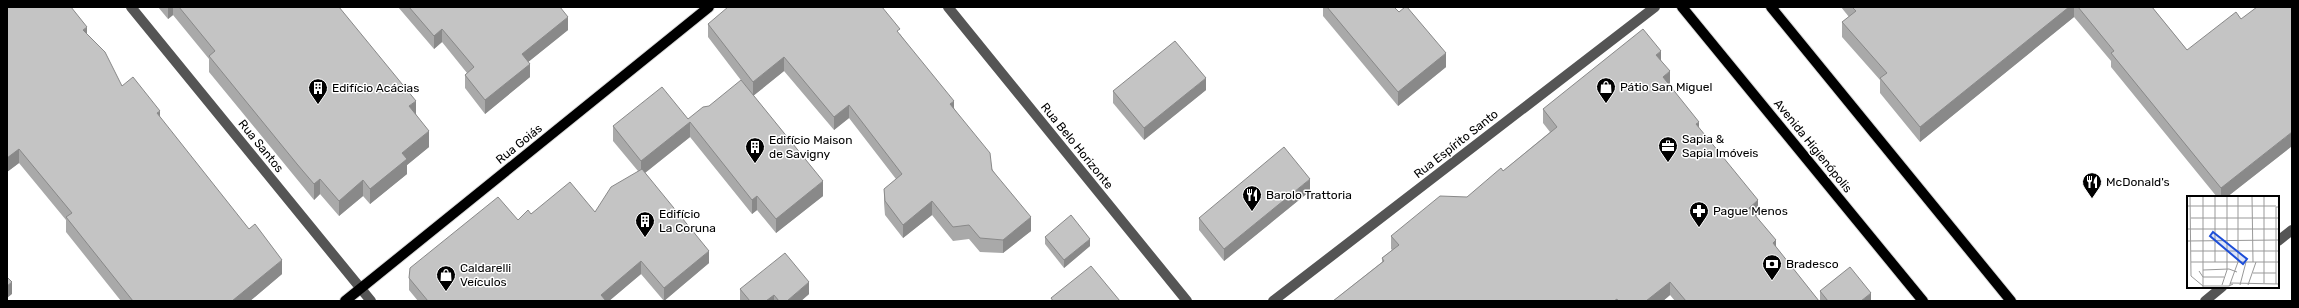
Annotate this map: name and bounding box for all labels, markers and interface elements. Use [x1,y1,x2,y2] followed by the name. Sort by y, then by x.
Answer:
[1595,76,1617,104] shop icon: Pátio San Miguel
[307,77,329,105] building icon: Edifício Acácias
[1620,80,1712,94] place label: Pátio San Miguel
[332,81,419,95] place label: Edifício Acácias
[1771,96,1855,196] street label: Avenida Higienópolis
[1038,100,1116,192] street label: Rua Belo Horizonte
[1411,107,1501,181] street label: Rua Espírito Santo
[236,117,286,175] street label: Rua Santos
[493,121,545,167] street label: Rua Goiás
[1682,132,1759,160] place label: Sapia & Sapia Imóveis
[769,133,853,161] place label: Edifício Maison de Savigny
[1657,135,1679,163] office icon: Sapia & Sapia Imóveis
[744,136,766,164] building icon: Edifício Maison de Savigny
[2081,171,2103,199] restaurant icon: McDonald's
[2106,175,2170,189] place label: McDonald's
[1241,184,1263,212] restaurant icon: Barolo Trattoria
[1266,188,1352,202] place label: Barolo Trattoria
[2187,196,2279,288] inset map
[1688,200,1710,228] pharmacy icon: Pague Menos
[1713,204,1788,218] place label: Pague Menos
[659,207,716,235] place label: Edifício La Coruna
[634,210,656,238] building icon: Edifício La Coruna
[1761,253,1783,281] bank icon: Bradesco
[1786,257,1839,271] place label: Bradesco
[460,261,511,289] place label: Caldarelli Veículos
[435,264,457,292] shop icon: Caldarelli Veículos

